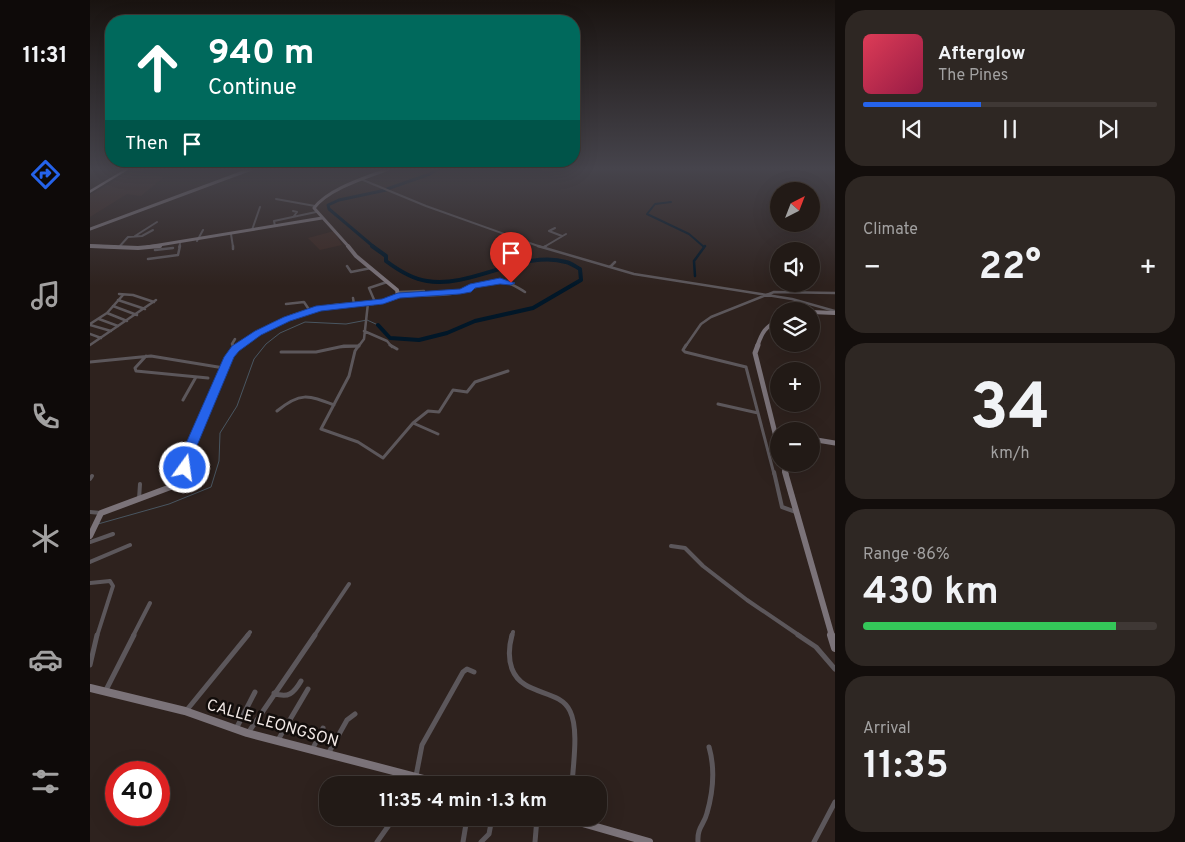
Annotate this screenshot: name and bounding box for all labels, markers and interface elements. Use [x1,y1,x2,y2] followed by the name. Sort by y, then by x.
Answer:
[208,32,314,76] text: 940 m
[125,35,190,100] icon: ahead
[938,42,1026,66] text: Afterglow
[23,43,67,70] text: 11:31
[938,66,1008,86] text: The Pines
[208,75,297,102] text: Continue
[898,115,926,143] icon: previous
[996,115,1024,143] icon: pause
[1094,115,1122,143] icon: next
[178,130,206,158] icon: arrive
[125,132,168,156] text: Then
[28,157,63,192] icon: directions
[770,182,820,232] north arrow
[770,182,820,472] map controls
[863,220,918,240] text: Climate
[490,232,532,283] pin
[497,239,525,267] icon: arrive
[770,242,820,292] button: sound
[979,244,1041,293] text: 22°
[863,251,881,287] text: −
[1139,251,1157,287] text: +
[28,278,63,313] icon: music
[770,302,820,352] button: layers
[770,362,820,412] button: +
[970,370,1050,452] text: 34
[28,399,63,434] icon: phone
[770,422,820,472] button: −
[158,441,210,493] position arrow
[991,444,1029,464] text: km/h
[28,521,63,556] icon: climate
[863,545,950,565] text: Range · 86%
[863,569,999,618] text: 430 km
[28,642,63,677] icon: car
[204,696,341,752] street label: CALLE LEONGSON
[863,719,911,739] text: Arrival
[863,743,949,792] text: 11:35
[105,761,170,826] speed limit sign: 40
[28,764,63,799] icon: filters
[379,789,547,813] text: 11:35 · 4 min · 1.3 km

